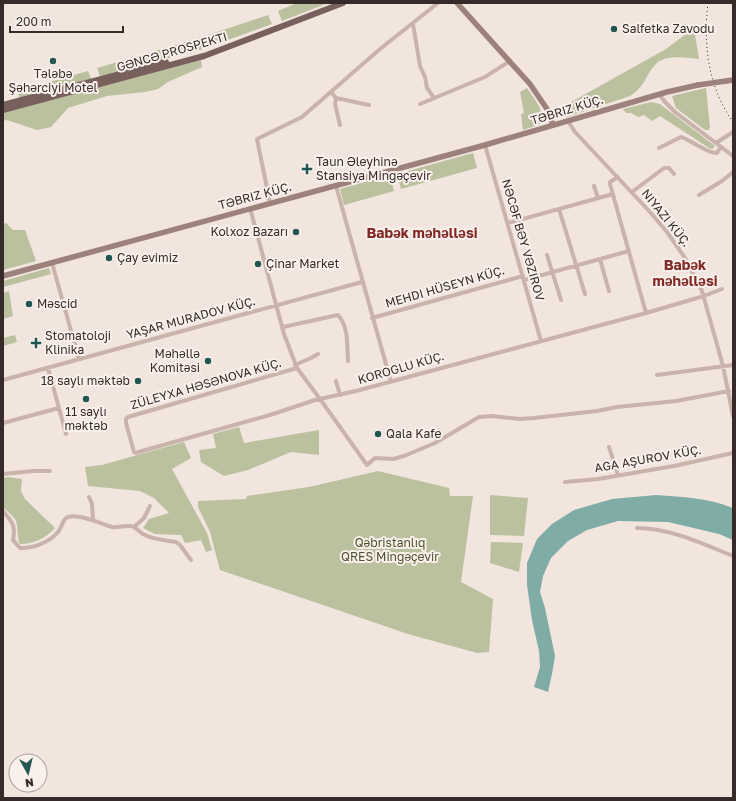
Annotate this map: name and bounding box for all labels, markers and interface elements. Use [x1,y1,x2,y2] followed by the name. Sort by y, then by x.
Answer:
[10,8,123,34] scale bar
[16,14,51,29] text: 200 m
[622,21,715,36] place label: Salfetka Zavodu
[609,24,619,34] marker: Salfetka Zavodu
[115,29,229,74] street label: GƏNCƏ PROSPEKTI
[48,56,58,66] marker: Tələbə Şəhərciyi Motel
[9,66,98,95] place label: Tələbə Şəhərciyi Motel
[529,91,605,128] street label: TƏBRIZ KÜÇ.
[316,154,431,183] place label: Taun Əleyhinə Stansiya Mingəçevir
[301,163,313,175] marker: Taun Əleyhinə Stansiya Mingəçevir
[499,177,548,303] street label: NƏCƏF BƏY VƏZIROV
[217,179,293,212] street label: TƏBRIZ KÜÇ.
[639,186,694,250] street label: NIYAZI KÜÇ.
[210,224,288,239] place label: Kolxoz Bazarı
[366,224,478,241] district label: Babək məhəlləsi
[291,227,301,237] marker: Kolxoz Bazarı
[117,250,178,265] place label: Çay evimiz
[104,253,114,263] marker: Çay evimiz
[266,256,339,271] place label: Çinar Market
[652,256,718,289] district label: Babək məhəlləsi
[253,259,263,269] marker: Çinar Market
[384,262,506,311] street label: MEHDI HÜSEYN KÜÇ.
[125,293,257,342] street label: YAŞAR MURADOV KÜÇ.
[37,296,78,311] place label: Məscid
[24,299,34,309] marker: Məscid
[45,328,111,357] place label: Stomatoloji Klinika
[30,337,42,349] marker: Stomatoloji Klinika
[150,346,200,375] place label: Məhəllə Komitəsi
[356,348,446,387] street label: KOROĞLU KÜÇ.
[129,355,283,412] street label: ZÜLEYXA HƏSƏNOVA KÜÇ.
[203,356,213,366] marker: Məhəllə Komitəsi
[41,373,130,388] place label: 18 saylı məktəb
[133,376,143,386] marker: 18 saylı məktəb
[81,394,91,404] marker: 11 saylı məktəb
[64,404,108,433] place label: 11 saylı məktəb
[386,426,441,441] place label: Qala Kafe
[373,429,383,439] marker: Qala Kafe
[593,442,703,475] street label: AĞA AŞUROV KÜÇ.
[341,535,439,564] park label: Qəbristanlıq QRES Mingəçevir
[8,753,48,793] north arrow
[24,776,35,790] text: N

